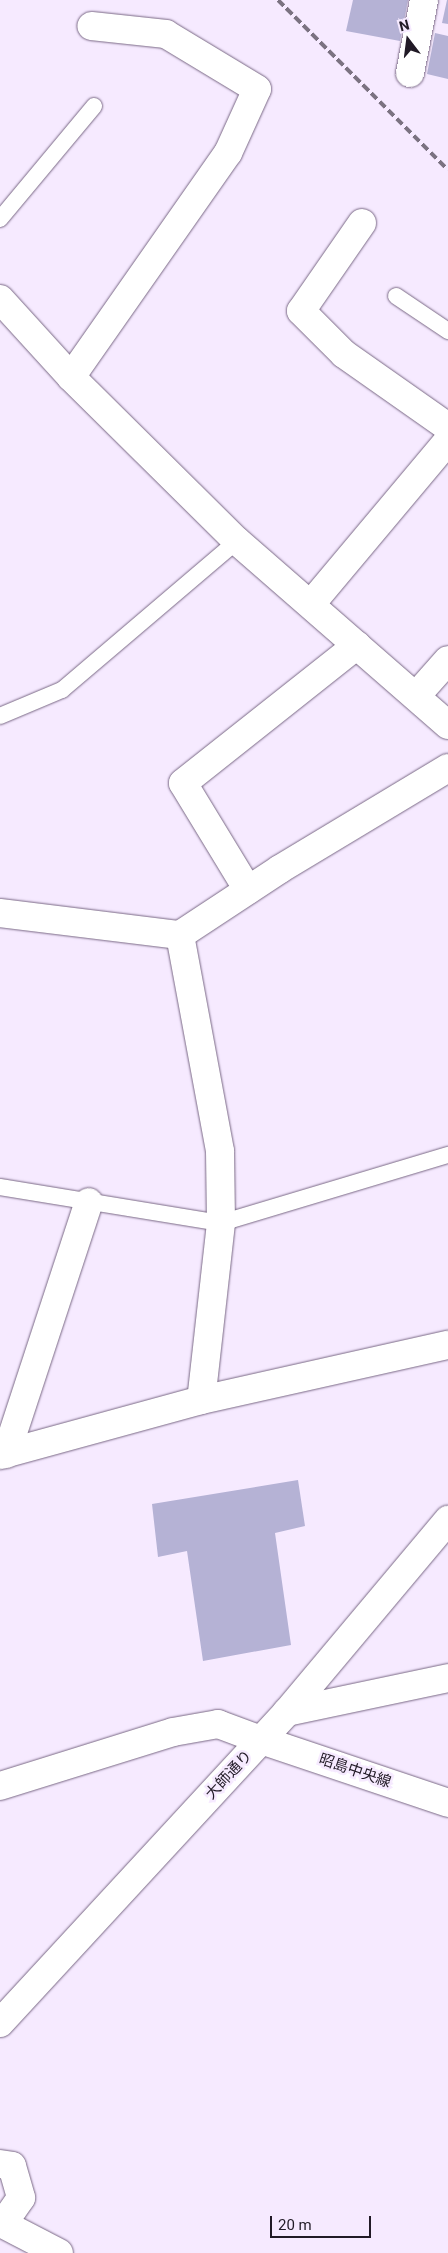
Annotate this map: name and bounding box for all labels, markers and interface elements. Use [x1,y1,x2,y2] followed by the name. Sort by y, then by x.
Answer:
[383,15,433,65] north arrow
[397,17,411,35] text: N
[202,1747,256,1803] street label: 大師通り
[317,1750,393,1792] street label: 昭島中央線
[273,2206,374,2238] scale bar
[278,2216,312,2234] text: 20 m

